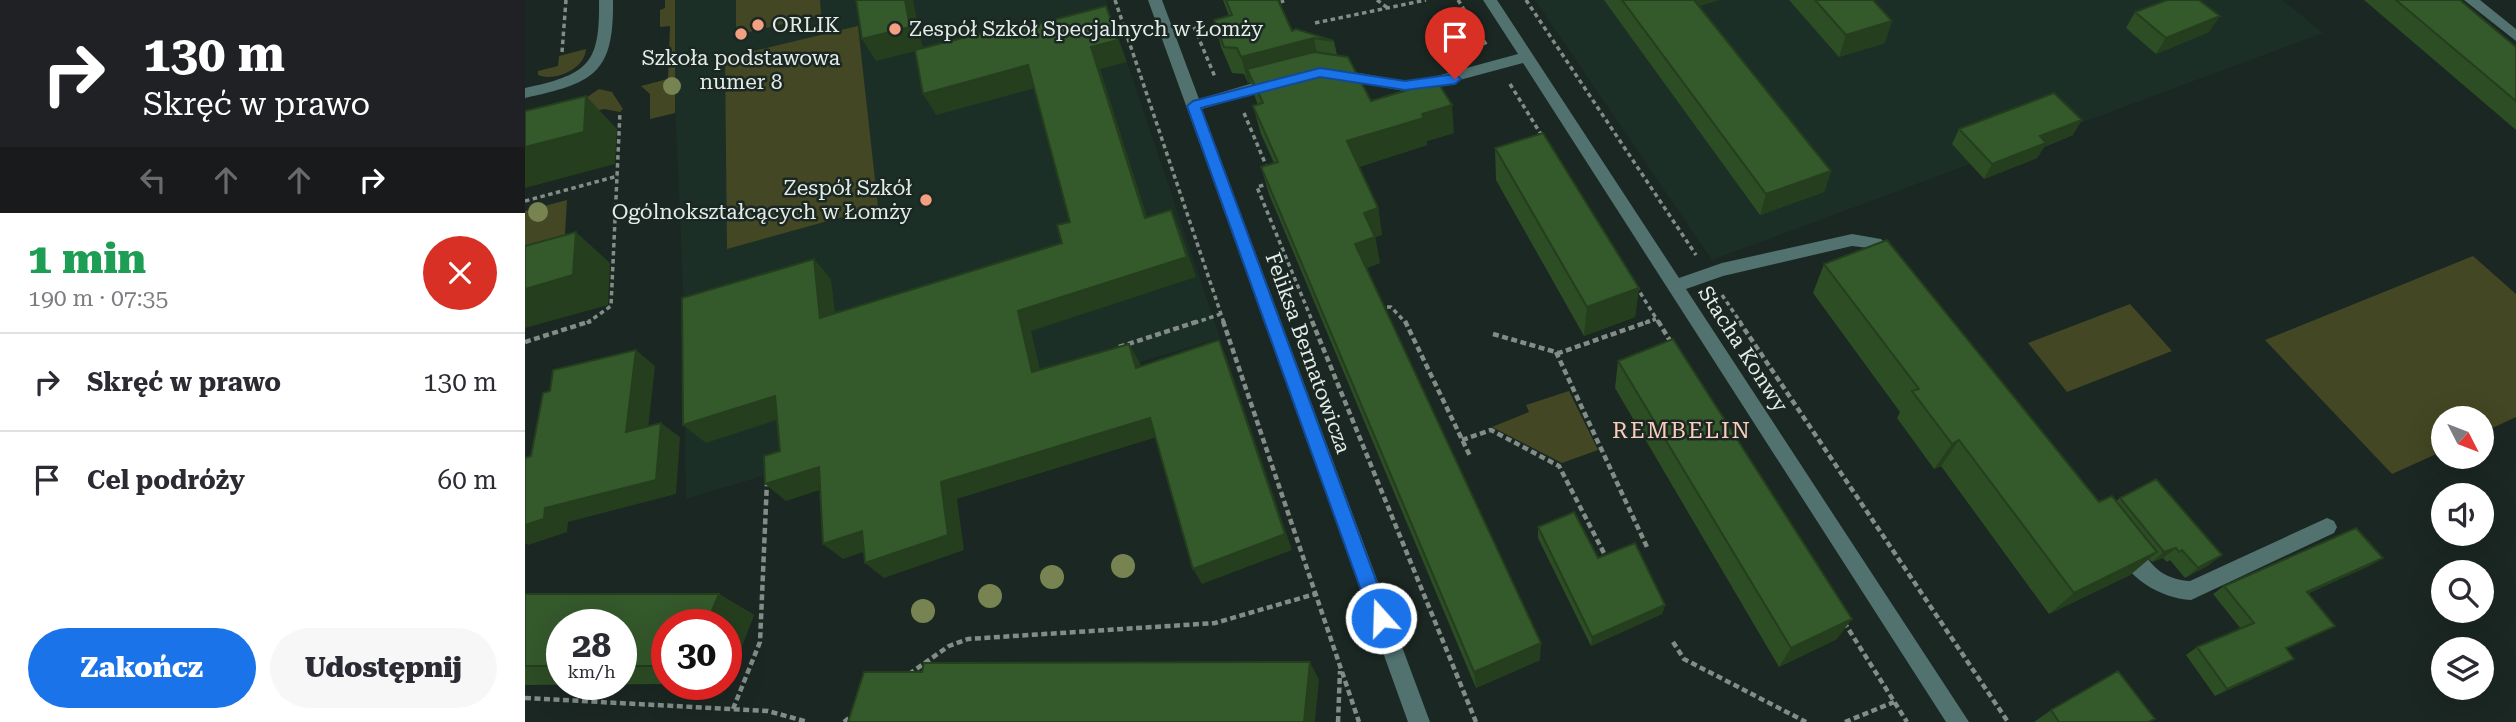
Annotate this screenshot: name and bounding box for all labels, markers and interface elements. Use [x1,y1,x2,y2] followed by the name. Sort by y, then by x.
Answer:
[1425,7,1485,79] pin
[772,13,839,37] place label: ORLIK
[750,17,766,33] marker: ORLIK
[909,17,1264,41] place label: Zespół Szkół Specjalnych w Łomży
[1436,18,1474,56] icon: arrive
[887,21,903,37] marker: Zespół Szkół Specjalnych w Łomży
[143,26,285,83] text: 130 m
[733,26,749,42] marker: Szkoła podstawowa numer 8
[28,28,119,119] icon: right
[642,46,841,94] place label: Szkoła podstawowa numer 8
[143,85,370,123] text: Skręć w prawo
[134,161,172,199] icon: left
[207,161,245,199] icon: ahead
[280,161,318,199] icon: ahead
[353,161,391,199] icon: right
[612,176,913,224] place label: Zespół Szkół Ogólnokształcących w Łomży
[918,192,934,208] marker: Zespół Szkół Ogólnokształcących w Łomży
[28,234,146,283] text: 1 min
[423,236,497,310] button: close
[1260,249,1356,457] street label: Feliksa Bernatowicza
[1693,282,1793,417] street label: Stacha Konwy
[28,285,168,312] text: 190 m · 07:35
[28,363,66,401] icon: right
[87,367,281,397] text: Skręć w prawo
[423,367,497,397] text: 130 m
[2431,406,2494,469] north arrow
[2431,406,2494,700] map controls
[1612,417,1752,444] district label: REMBELIN
[28,461,66,499] icon: arrive
[87,465,245,495] text: Cel podróży
[438,465,497,495] text: 60 m
[2431,483,2494,546] button: sound
[2431,560,2494,623] button: search
[1344,581,1418,655] position arrow
[651,609,742,700] speed limit sign: 30
[572,625,611,666] text: 28
[28,628,256,708] button: Zakończ
[270,628,497,708] button: Udostępnij
[2431,637,2494,700] button: layers
[567,661,616,682] text: km/h

